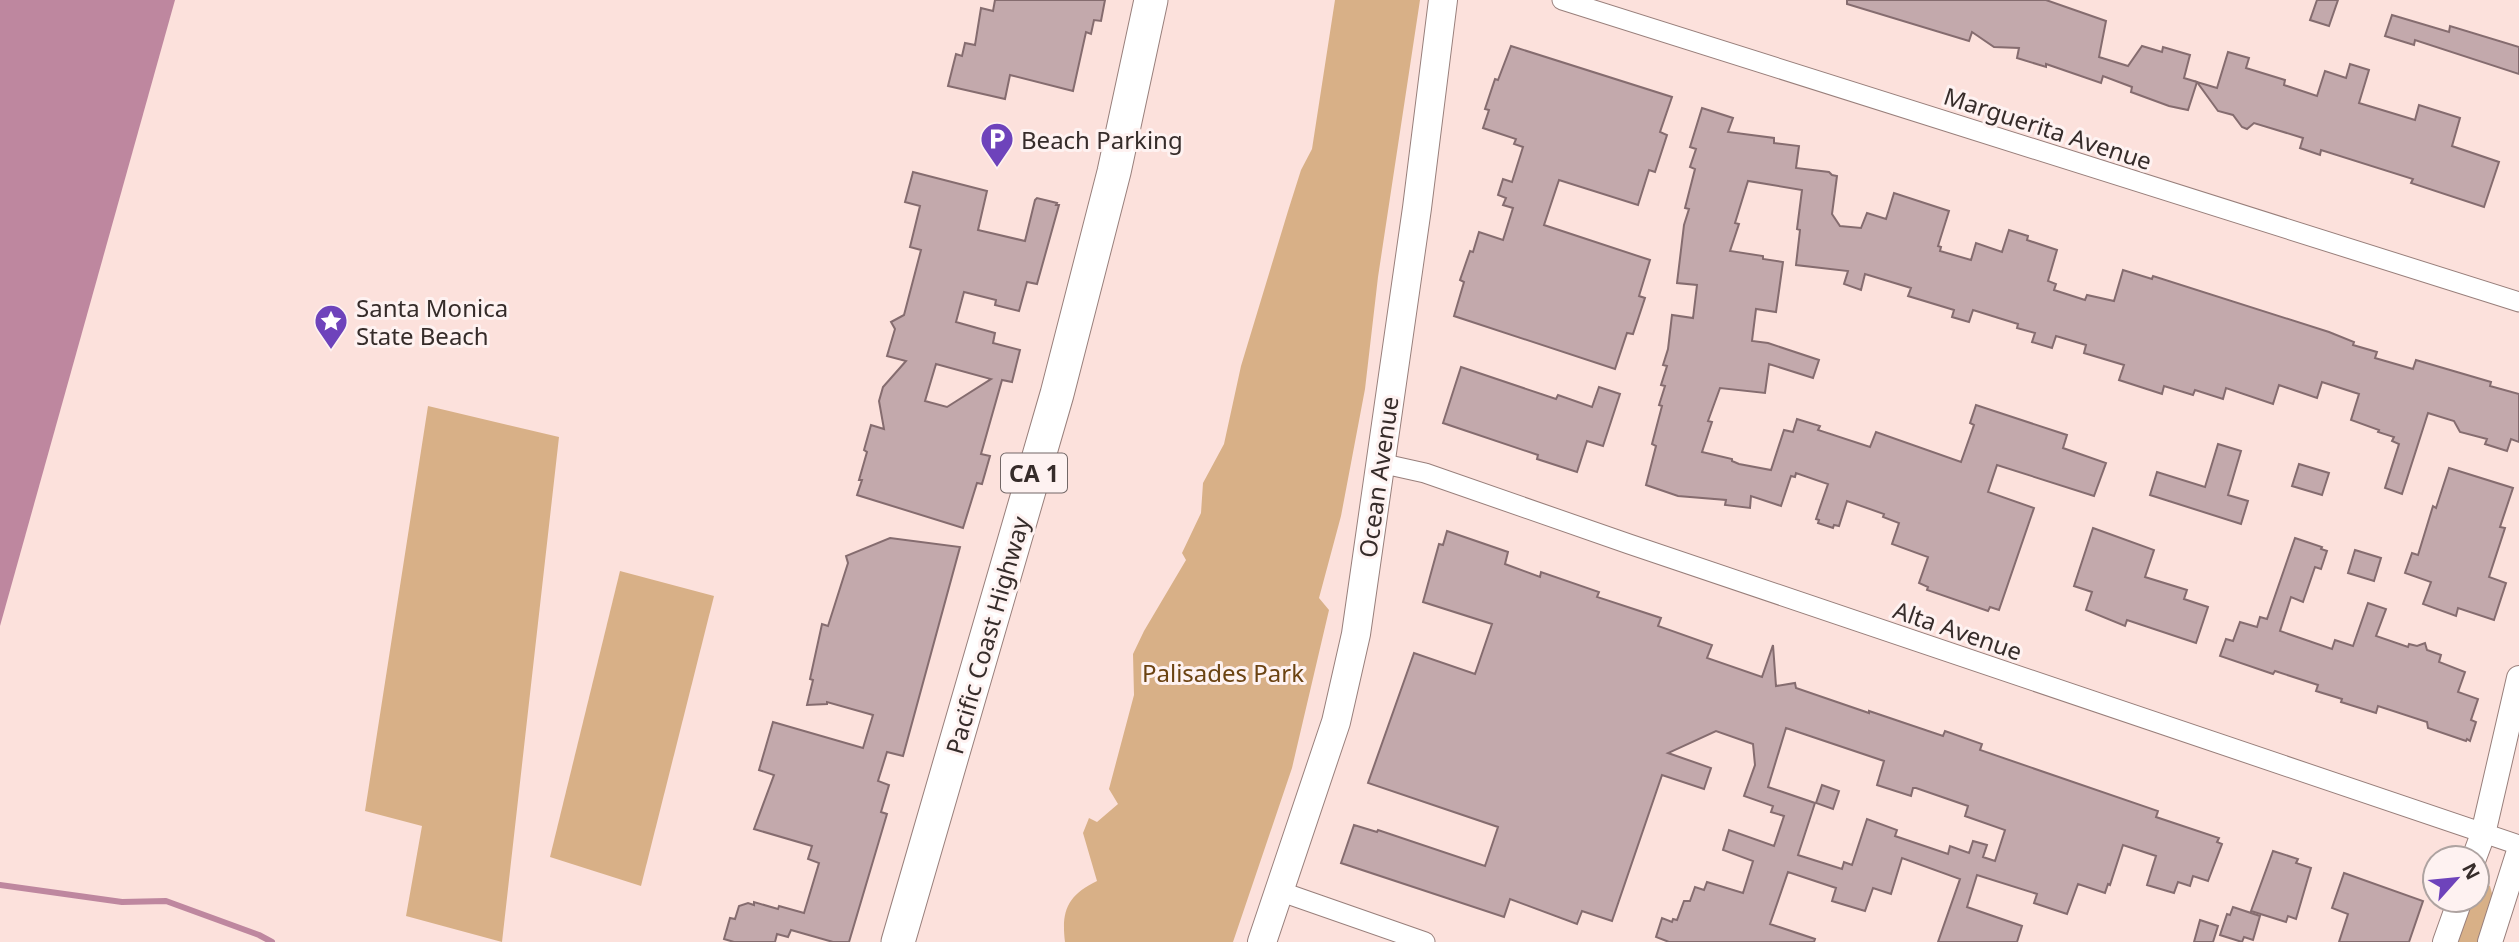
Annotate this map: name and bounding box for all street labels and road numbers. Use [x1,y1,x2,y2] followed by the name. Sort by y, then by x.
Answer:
[1940,79,2156,177] street label: Marguerita Avenue
[1350,394,1406,560] street label: Ocean Avenue
[1001,453,1067,492] road number: CA 1
[937,512,1037,758] street label: Pacific Coast Highway
[1889,593,2027,667] street label: Alta Avenue

